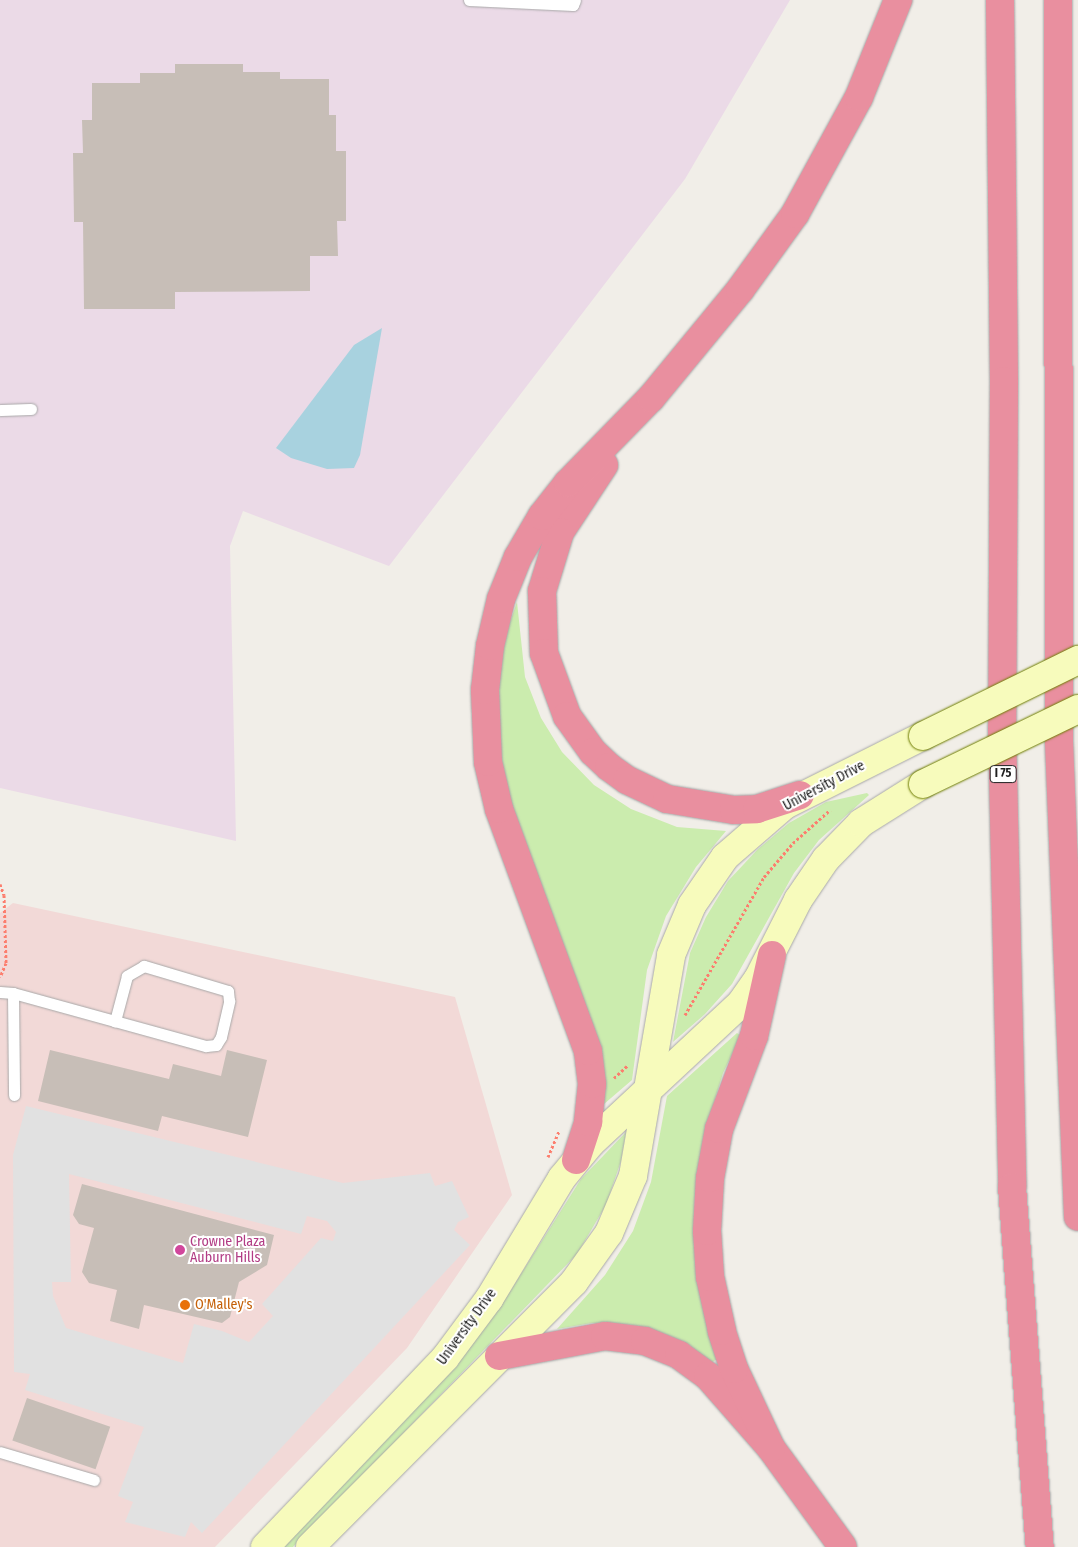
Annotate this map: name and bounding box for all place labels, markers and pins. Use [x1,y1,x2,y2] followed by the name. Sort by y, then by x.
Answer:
[190,1234,265,1266] place label: Crowne Plaza Auburn Hills
[174,1244,186,1256] marker: Crowne Plaza Auburn Hills
[195,1297,252,1313] place label: O'Malley's
[179,1299,191,1311] marker: O'Malley's

